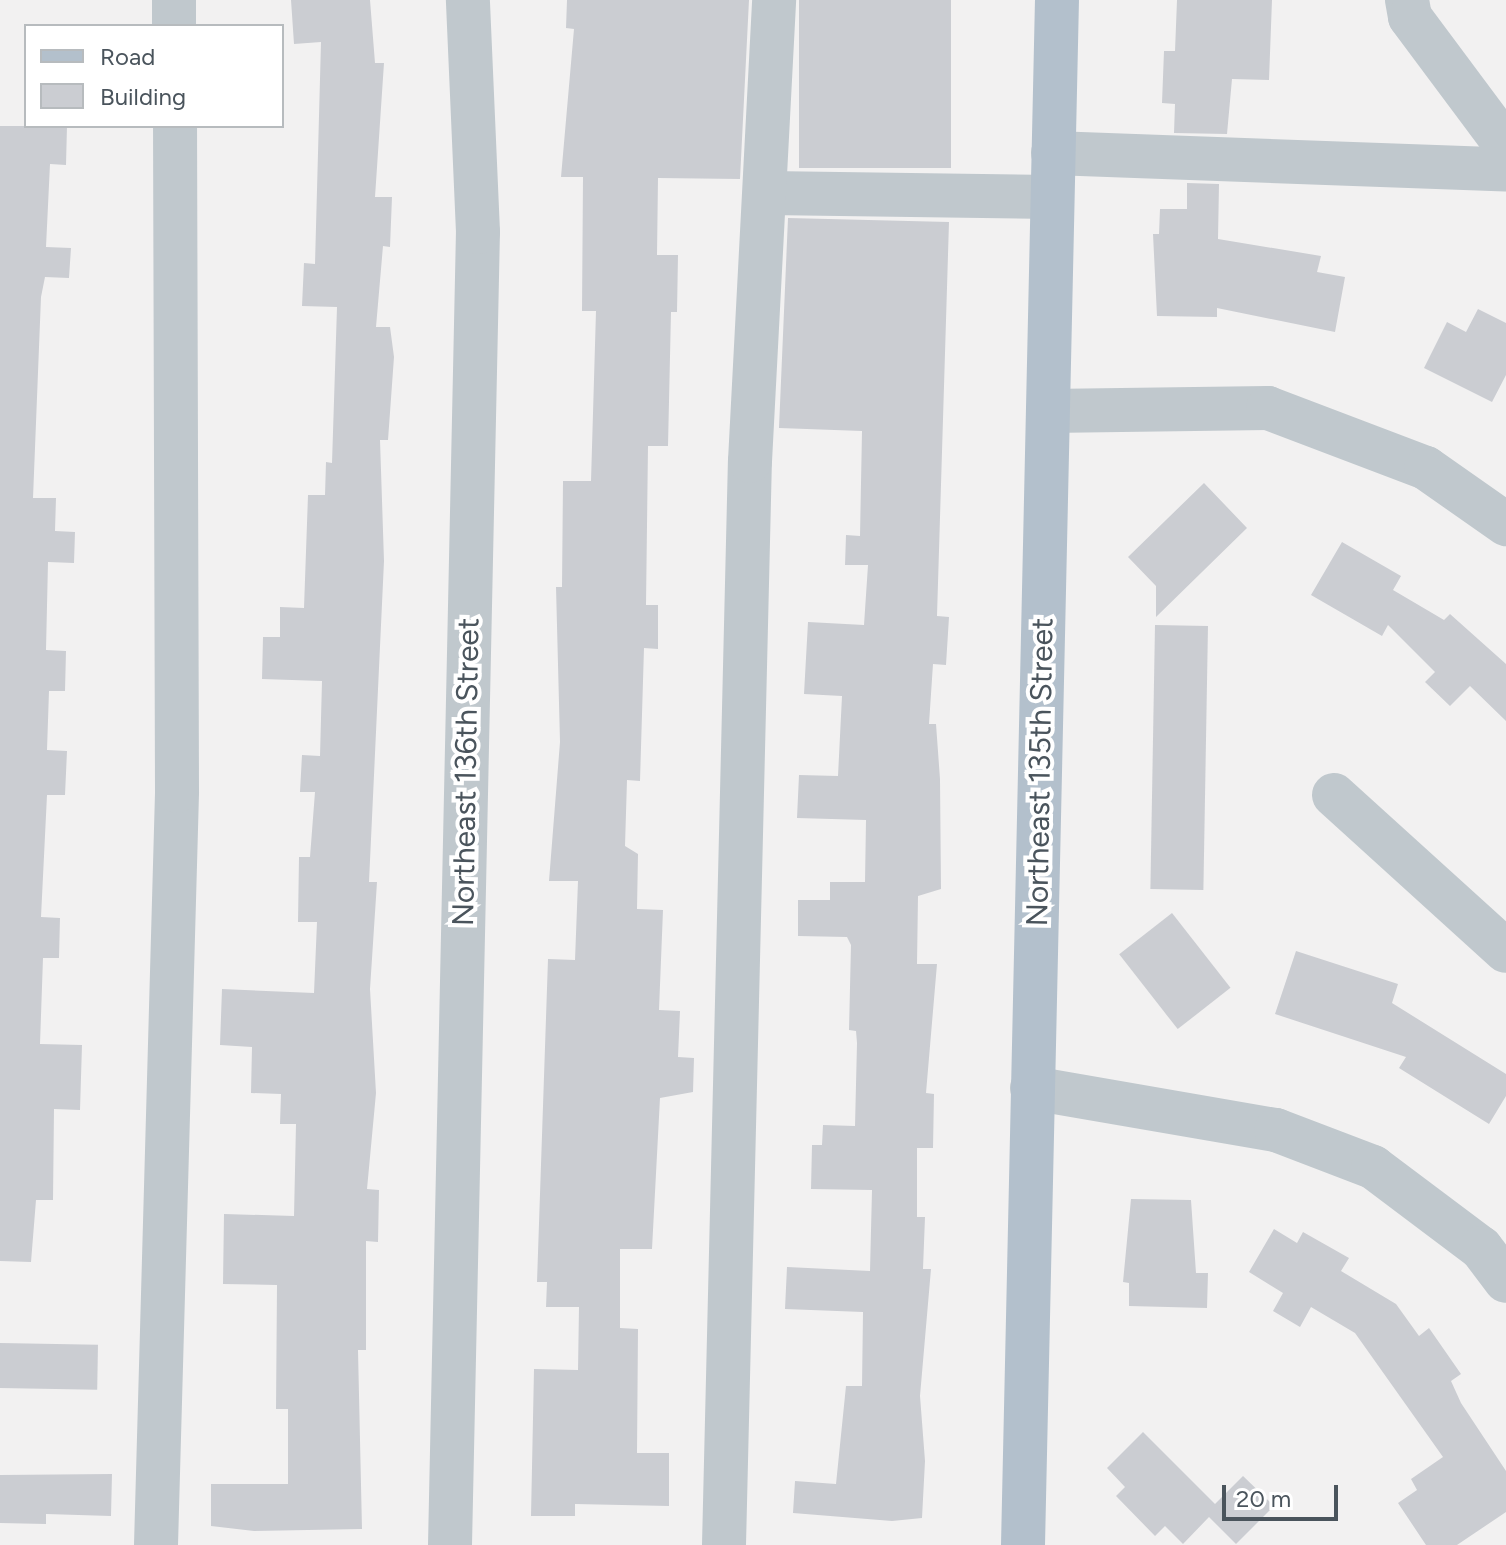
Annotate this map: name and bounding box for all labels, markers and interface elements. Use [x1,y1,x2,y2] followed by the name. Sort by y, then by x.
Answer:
[24,24,284,128] legend
[100,42,155,71] text: Road
[100,82,186,111] text: Building
[445,617,487,927] street label: Northeast 136th Street
[1019,617,1061,927] street label: Northeast 135th Street
[1226,1469,1342,1519] scale bar
[1236,1484,1291,1513] text: 20 m

